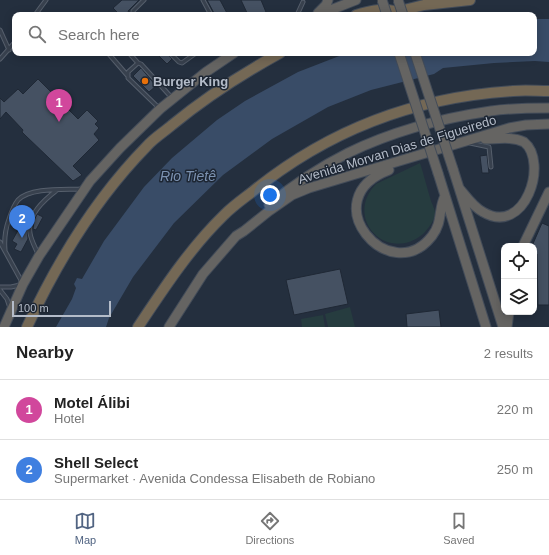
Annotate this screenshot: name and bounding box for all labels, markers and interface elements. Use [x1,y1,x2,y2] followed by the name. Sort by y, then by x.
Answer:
[12,12,537,56] search box
[26,23,48,45] icon: search
[58,26,140,43] text: Search here
[153,74,228,89] place label: Burger King
[140,76,150,86] marker: Burger King
[46,89,72,122] pin: 1
[296,112,498,187] street label: Avenida Morvan Dias de Figueiredo
[160,168,216,184] water label: Rio Tietê
[260,185,280,205] your location
[9,205,35,238] pin: 2
[501,243,537,315] map controls
[501,243,537,279] button: locate
[501,279,537,315] button: layers
[12,299,111,318] scale bar
[18,302,49,314] text: 100 m
[16,343,74,362] text: Nearby
[484,346,533,361] text: 2 results
[54,394,130,411] text: Motel Álibi
[25,402,33,417] text: 1
[497,402,533,417] text: 220 m
[54,411,84,426] text: Hotel
[54,454,138,471] text: Shell Select
[25,462,33,477] text: 2
[497,462,533,477] text: 250 m
[54,471,375,486] text: Supermarket · Avenida Condessa Elisabeth de Robiano
[74,510,96,546] tab: Map
[245,510,294,546] tab: Directions
[443,510,474,546] tab: Saved

